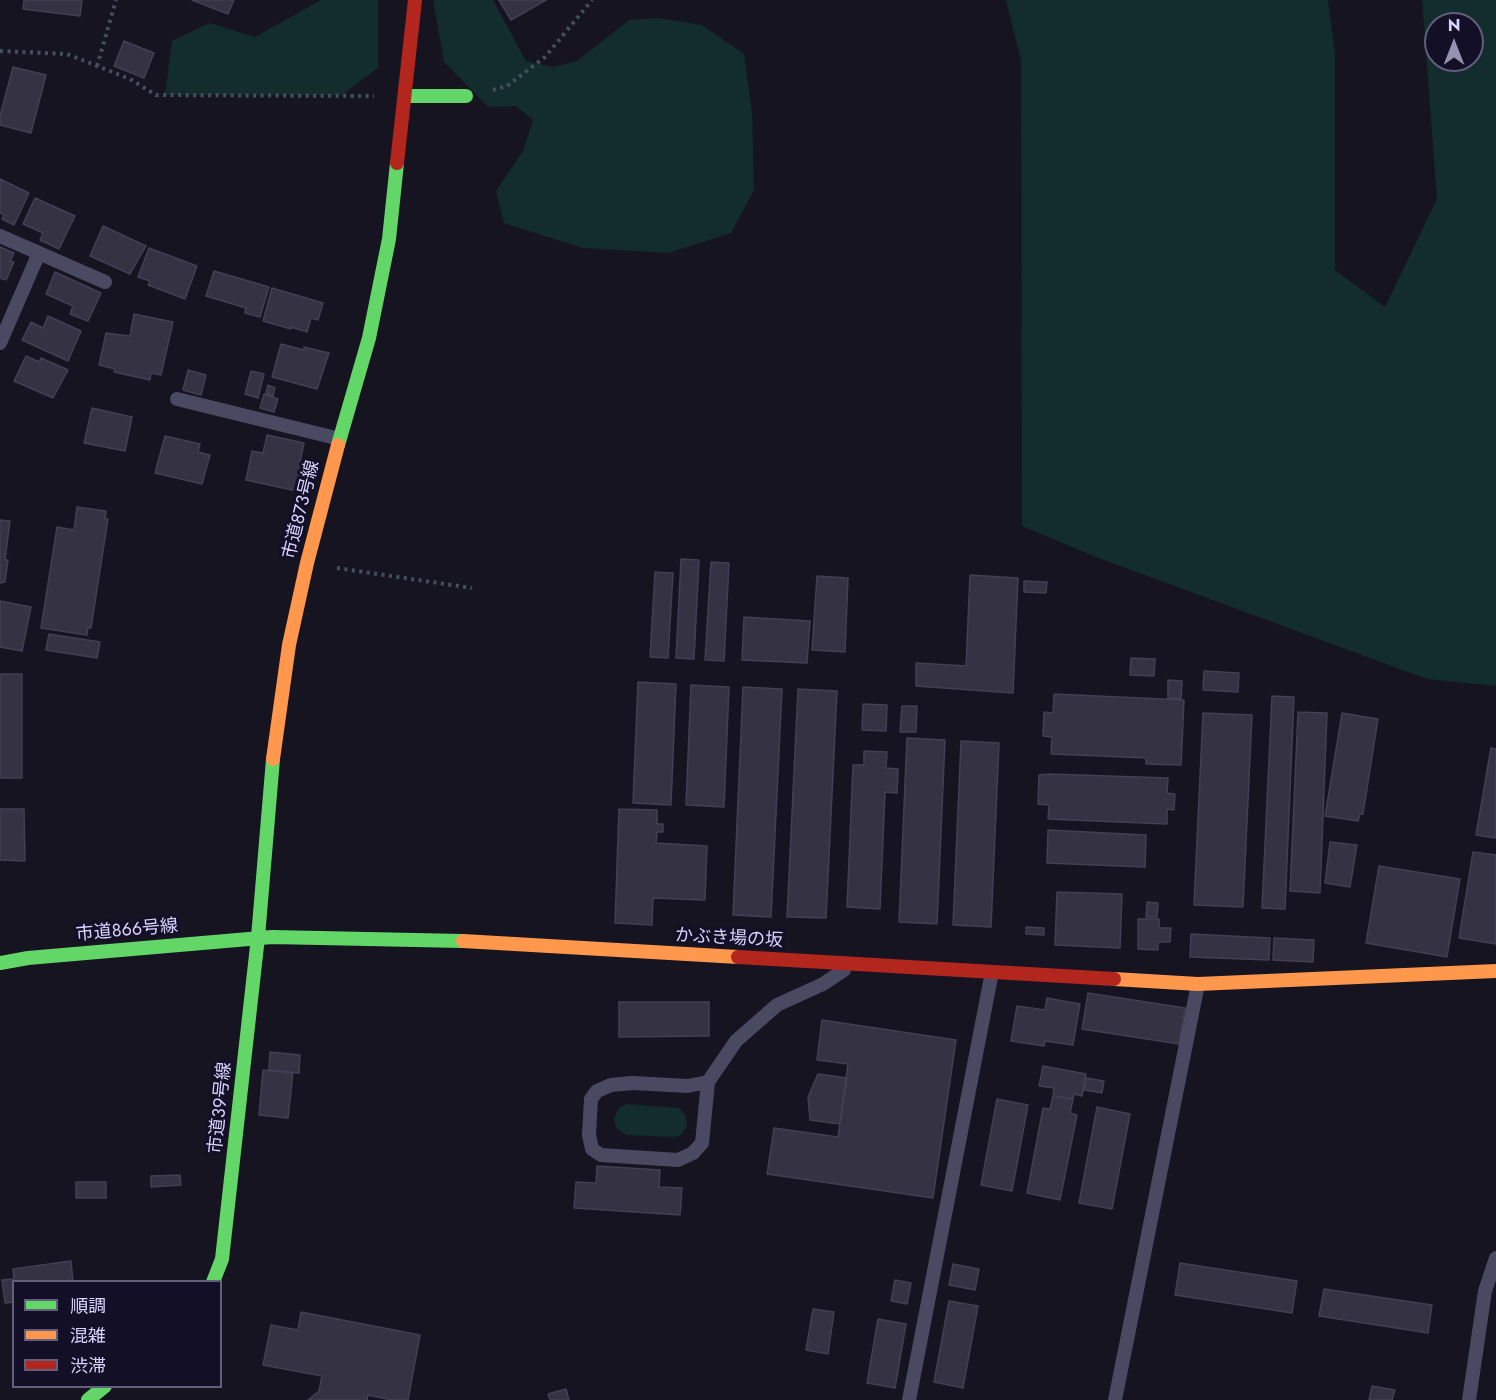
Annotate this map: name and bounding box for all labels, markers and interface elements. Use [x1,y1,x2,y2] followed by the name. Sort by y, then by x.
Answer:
[1424,12,1484,72] north arrow
[1448,14,1460,37] text: N
[279,458,325,562] street label: 市道873号線
[75,916,179,946] street label: 市道866号線
[675,925,783,953] street label: かぶき場の坂
[205,1061,237,1155] street label: 市道39号線
[12,1280,222,1388] legend
[70,1293,106,1319] text: 順調
[70,1323,106,1349] text: 混雑
[70,1353,106,1379] text: 渋滞

